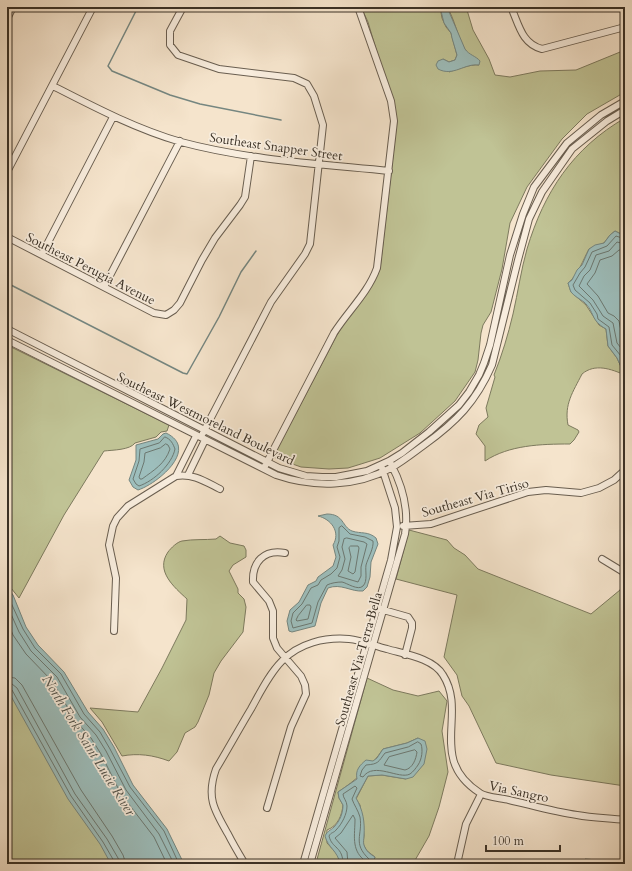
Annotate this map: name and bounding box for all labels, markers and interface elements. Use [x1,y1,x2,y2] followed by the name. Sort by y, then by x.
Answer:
[208,129,344,165] street label: Southeast Snapper Street
[23,228,158,309] street label: Southeast Perugia Avenue
[114,368,297,470] street label: Southeast Westmoreland Boulevard
[420,474,531,522] street label: Southeast Via Tiriso
[331,590,387,728] street label: Southeast Via Terra Bella
[37,671,140,820] water label: North Fork Saint Lucie River
[487,777,550,807] street label: Via Sangro
[486,827,560,853] scale bar
[492,833,525,849] text: 100 m

